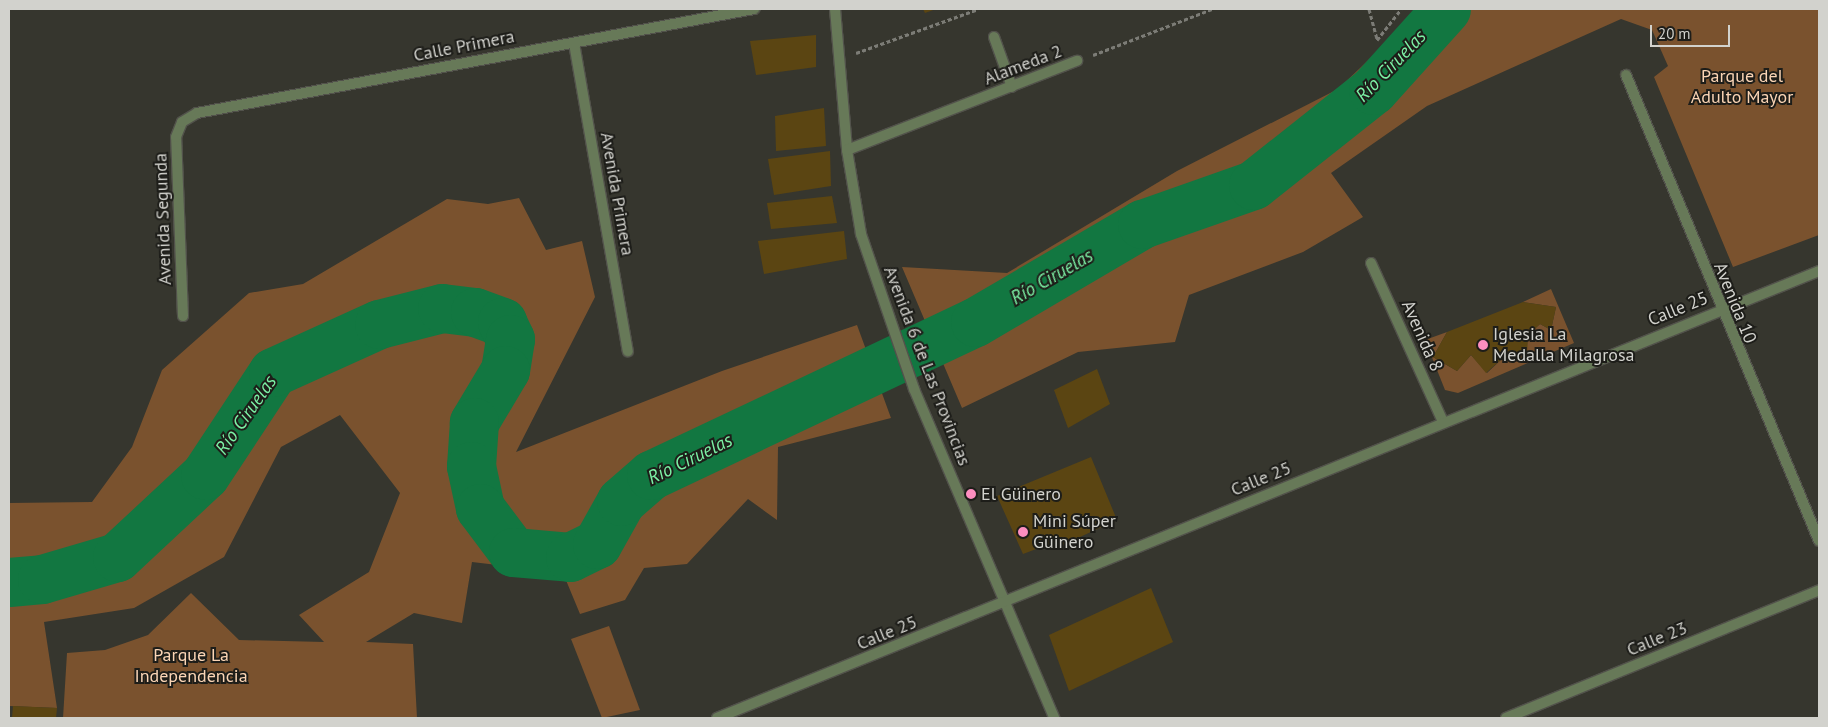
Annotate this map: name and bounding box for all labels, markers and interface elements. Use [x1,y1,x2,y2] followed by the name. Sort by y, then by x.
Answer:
[1653,15,1733,47] scale bar
[1658,24,1691,43] text: 20 m
[1351,25,1431,107] water label: Río Ciruelas
[412,26,516,66] street label: Calle Primera
[981,40,1065,90] street label: Alameda 2
[1691,66,1793,108] park label: Parque del Adulto Mayor
[596,131,638,257] street label: Avenida Primera
[150,153,176,285] street label: Avenida Segunda
[1007,244,1097,310] water label: Río Ciruelas
[1709,259,1761,347] street label: Avenida 10
[879,263,975,469] street label: Avenida 6 de Las Provincias
[1645,287,1711,331] street label: Calle 25
[1397,297,1447,375] street label: Avenida 8
[1493,324,1634,366] place label: Iglesia La Medalla Milagrosa
[1477,339,1489,351] marker: Iglesia La Medalla Milagrosa
[210,371,282,459] water label: Río Ciruelas
[644,429,736,489] water label: Río Ciruelas
[1228,457,1294,501] street label: Calle 25
[981,483,1061,505] place label: El Güinero
[965,488,977,500] marker: El Güinero
[1033,511,1116,554] place label: Mini Súper Güinero
[1017,526,1029,538] marker: Mini Súper Güinero
[854,611,920,655] street label: Calle 25
[1624,617,1690,661] street label: Calle 23
[134,645,248,688] park label: Parque La Independencia

